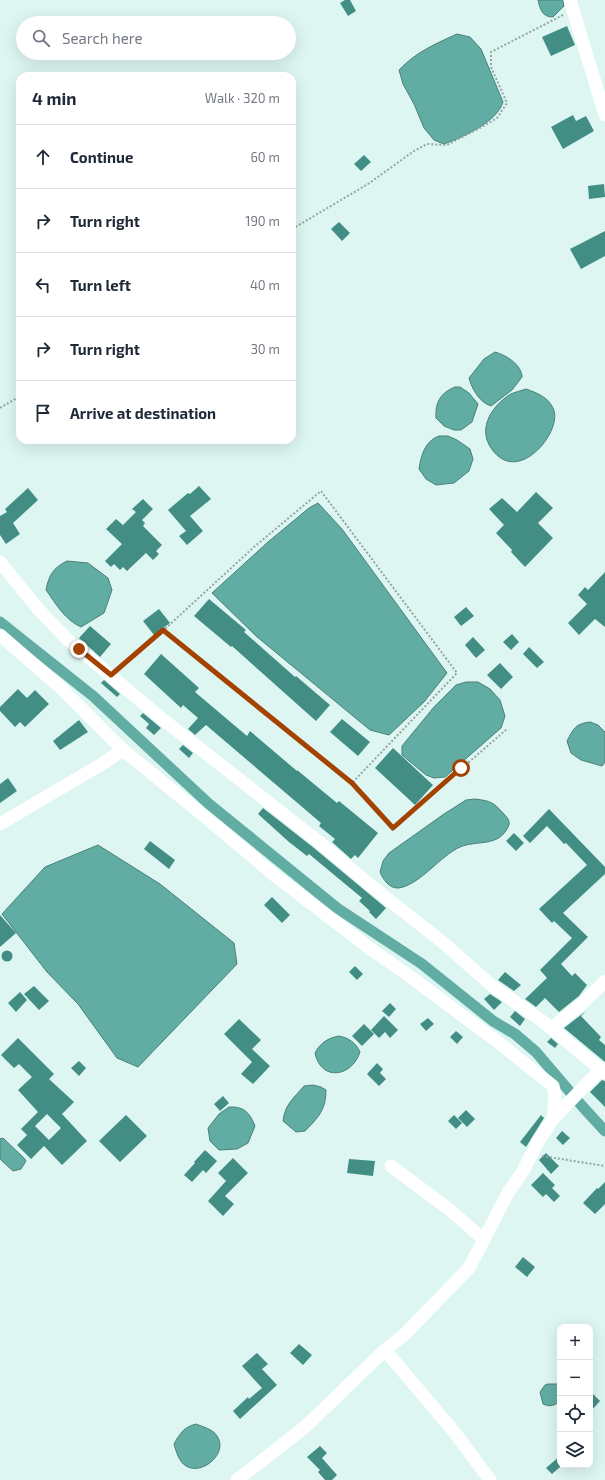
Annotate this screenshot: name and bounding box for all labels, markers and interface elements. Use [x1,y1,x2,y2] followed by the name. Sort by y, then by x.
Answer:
[16,16,296,60] search box
[30,27,52,49] icon: search
[62,29,143,47] text: Search here
[32,88,76,108] text: 4 min
[205,90,280,106] text: Walk · 320 m
[32,146,54,168] icon: ahead
[70,148,133,166] text: Continue
[250,149,280,165] text: 60 m
[32,210,54,232] icon: right
[70,212,140,230] text: Turn right
[245,213,280,229] text: 190 m
[32,274,54,296] icon: left
[70,276,131,294] text: Turn left
[250,277,280,293] text: 40 m
[32,338,54,360] icon: right
[70,340,140,358] text: Turn right
[251,341,280,357] text: 30 m
[32,402,54,424] icon: arrive
[70,404,216,422] text: Arrive at destination
[70,640,88,658] route end
[452,759,470,777] route start
[557,1324,593,1468] map controls
[557,1324,593,1360] button: +
[557,1360,593,1396] button: −
[557,1396,593,1432] button: locate
[557,1432,593,1468] button: layers

